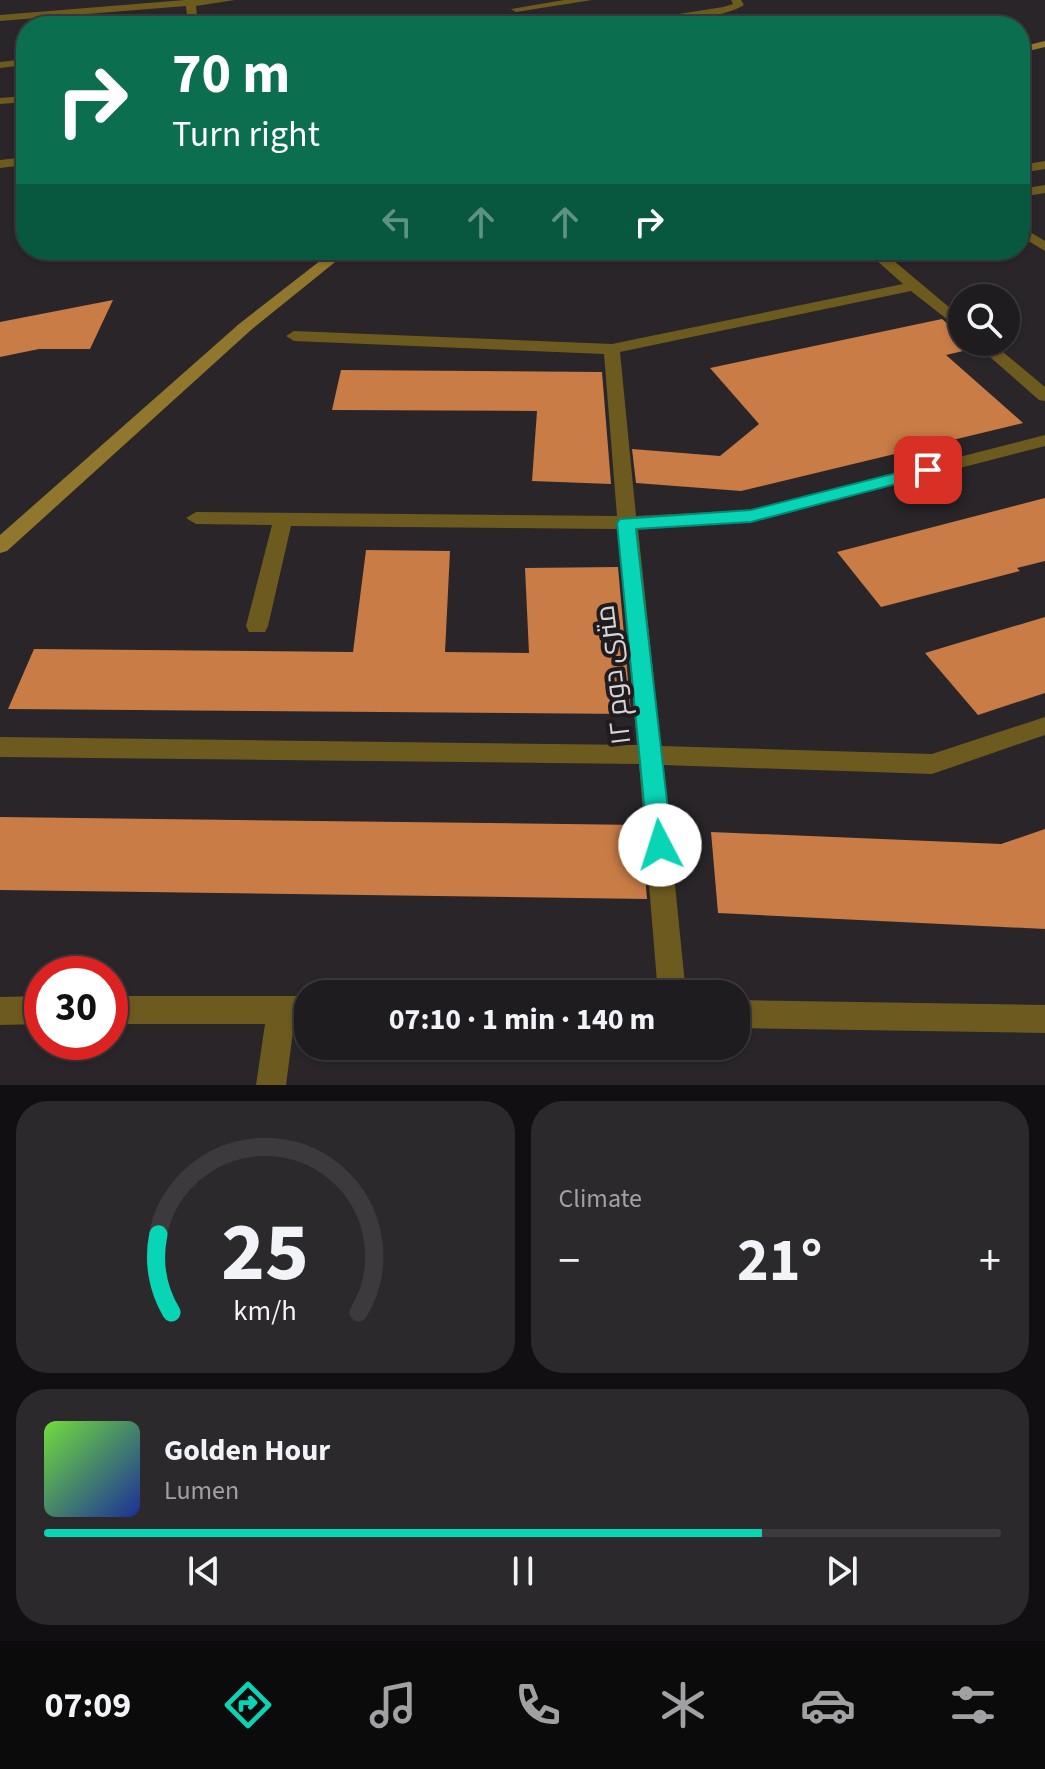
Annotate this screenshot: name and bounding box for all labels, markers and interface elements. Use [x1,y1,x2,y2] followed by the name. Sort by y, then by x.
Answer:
[172,35,290,114] text: 70 m
[40,48,144,152] icon: right
[172,109,320,160] text: Turn right
[375,200,419,244] icon: left
[459,200,503,244] icon: ahead
[543,200,587,244] icon: ahead
[627,200,671,244] icon: right
[948,284,1020,356] map controls
[948,284,1020,356] button: search
[894,436,962,504] pin
[906,448,950,492] icon: arrive
[585,603,641,747] street label: ۱۲ متری دوم
[618,803,702,887] position arrow
[24,956,128,1060] speed limit sign: 30
[389,998,655,1041] text: 07:10 · 1 min · 140 m
[559,1180,642,1217] text: Climate
[221,1194,309,1312] text: 25
[737,1219,822,1304] text: 21°
[559,1230,580,1293] text: −
[979,1230,1001,1293] text: +
[234,1291,297,1331] text: km/h
[164,1429,330,1472] text: Golden Hour
[164,1472,239,1509] text: Lumen
[182,1549,226,1593] icon: previous
[501,1549,545,1593] icon: pause
[820,1549,864,1593] icon: next
[220,1677,276,1733] icon: directions
[365,1677,421,1733] icon: music
[510,1677,566,1733] icon: phone
[655,1677,711,1733] icon: climate
[800,1677,856,1733] icon: car
[945,1677,1001,1733] icon: filters
[44,1680,131,1731] text: 07:09

